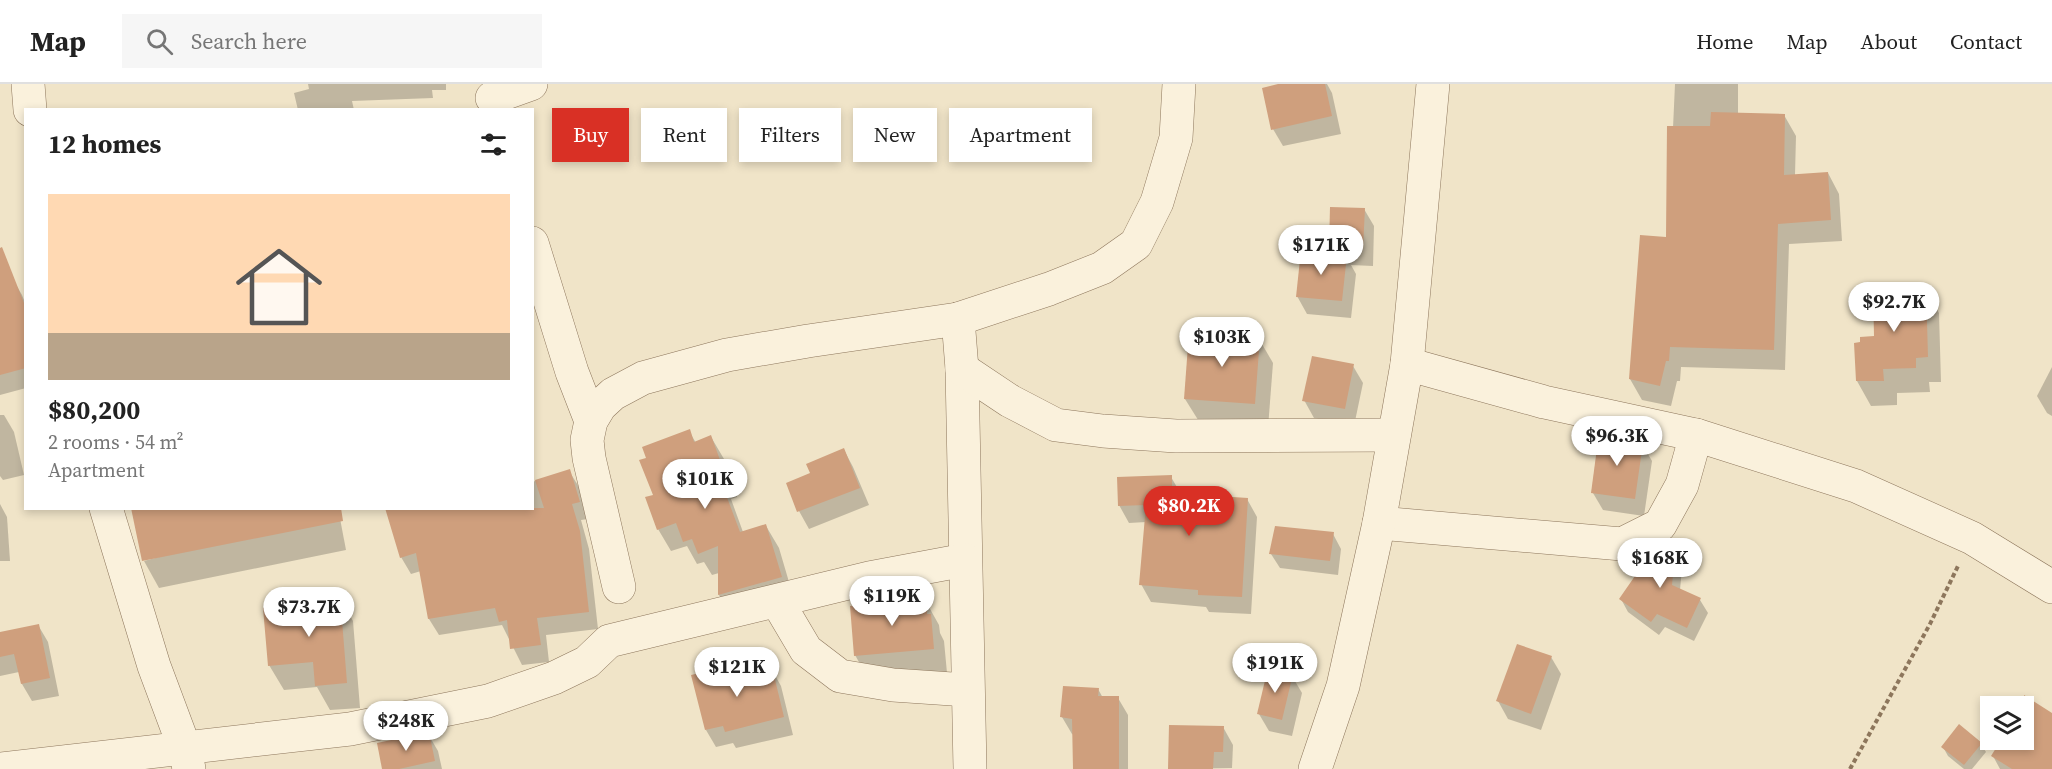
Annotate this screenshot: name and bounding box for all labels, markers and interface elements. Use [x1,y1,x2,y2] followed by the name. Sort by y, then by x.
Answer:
[122,14,542,68] search box
[30,22,86,60] text: Map
[143,25,176,58] icon: search
[191,26,307,56] text: Search here
[1696,27,1754,56] text: Home
[1787,27,1828,56] text: Map
[1861,27,1917,56] text: About
[1950,27,2022,56] text: Contact
[552,108,629,162] chip: Buy
[641,108,727,162] chip: Rent
[739,108,841,162] chip: Filters
[853,108,937,162] chip: New
[949,108,1092,162] chip: Apartment
[48,126,161,162] text: 12 homes
[477,128,510,161] icon: filters
[1279,225,1363,276] pin: $171K
[1292,230,1350,258] text: $171K
[225,233,333,341] icon: home
[1845,282,1943,333] pin: $92.7K
[1862,287,1926,315] text: $92.7K
[1180,317,1264,368] pin: $103K
[1193,322,1251,350] text: $103K
[48,392,140,428] text: $80,200
[1568,416,1666,467] pin: $96.3K
[1585,421,1649,449] text: $96.3K
[48,428,184,456] text: 2 rooms · 54 m²
[48,456,145,484] text: Apartment
[663,459,747,510] pin: $101K
[676,464,734,492] text: $101K
[1140,486,1238,537] pin: $80.2K
[1157,491,1221,519] text: $80.2K
[1618,538,1702,589] pin: $168K
[1631,543,1689,571] text: $168K
[850,576,934,627] pin: $119K
[863,581,921,609] text: $119K
[260,587,358,638] pin: $73.7K
[277,592,341,620] text: $73.7K
[1233,643,1317,694] pin: $191K
[695,647,779,698] pin: $121K
[1246,648,1304,676] text: $191K
[708,652,766,680] text: $121K
[1980,696,2034,750] map controls
[1980,696,2034,750] button: layers
[364,701,448,752] pin: $248K
[377,706,435,734] text: $248K

